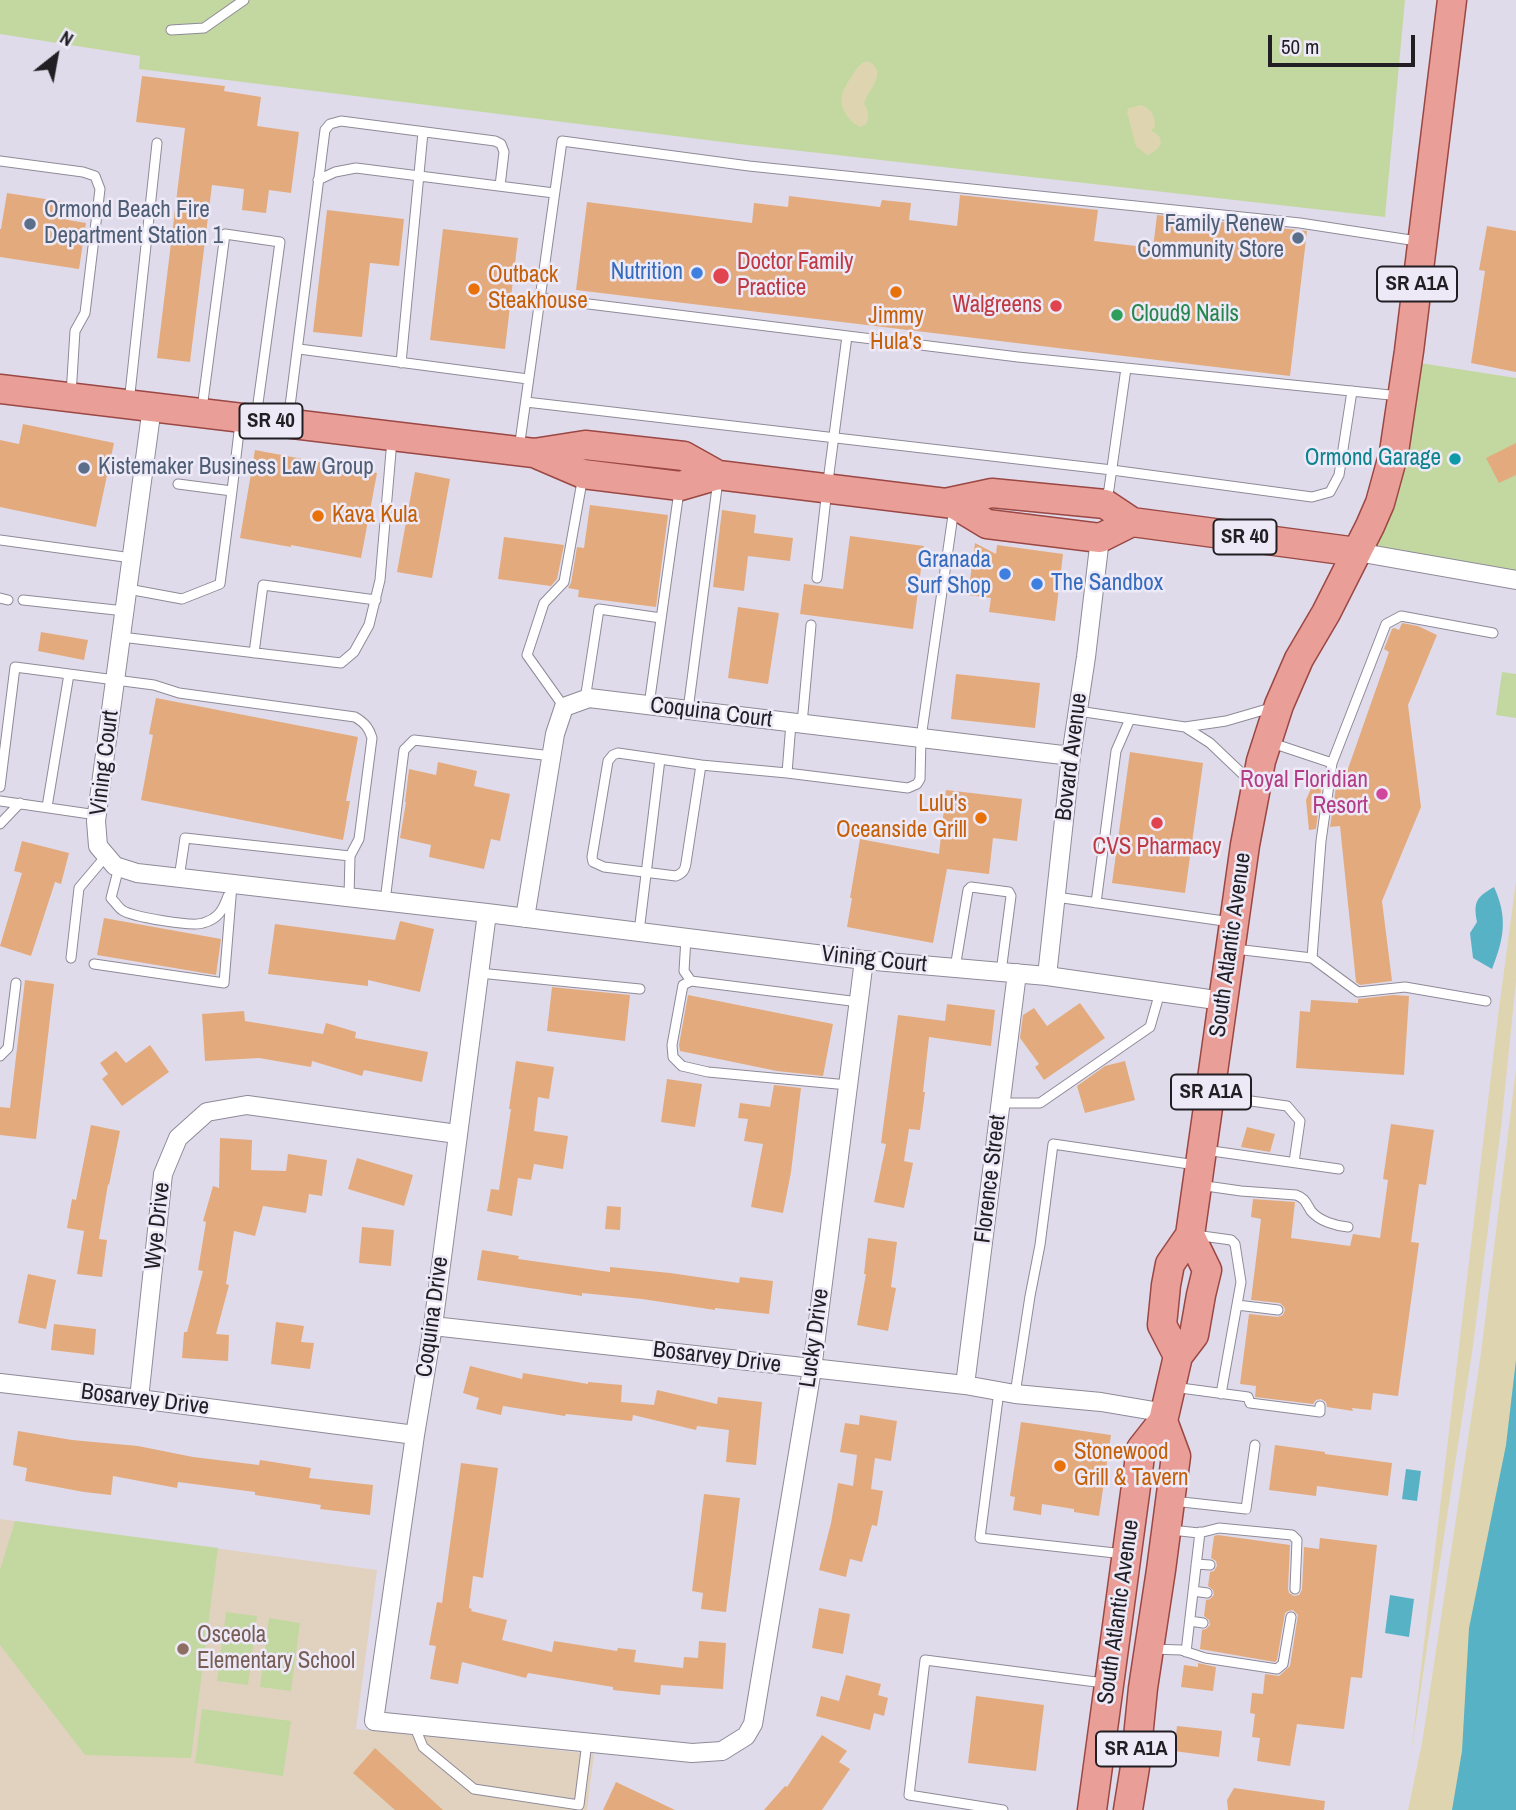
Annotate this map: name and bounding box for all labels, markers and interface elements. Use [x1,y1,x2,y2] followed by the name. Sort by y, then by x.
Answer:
[21,21,91,91] north arrow
[1271,21,1418,65] scale bar
[55,24,78,52] text: N
[1281,32,1319,61] text: 50 m
[44,197,223,251] place label: Ormond Beach Fire Department Station 1
[1137,211,1284,265] place label: Family Renew Community Store
[22,216,38,232] marker: Ormond Beach Fire Department Station 1
[1290,230,1306,246] marker: Family Renew Community Store
[737,249,853,303] place label: Doctor Family Practice
[611,259,683,287] place label: Nutrition
[488,262,588,316] place label: Outback Steakhouse
[689,265,705,281] marker: Nutrition
[711,266,731,286] marker: Doctor Family Practice
[1377,266,1457,302] road number: SR A1A
[466,281,482,297] marker: Outback Steakhouse
[888,284,904,300] marker: Jimmy Hula's
[953,292,1042,320] place label: Walgreens
[1048,298,1064,314] marker: Walgreens
[1131,301,1239,329] place label: Cloud9 Nails
[868,303,924,357] place label: Jimmy Hula's
[1109,307,1125,323] marker: Cloud9 Nails
[240,404,302,438] road number: SR 40
[1305,445,1441,473] place label: Ormond Garage
[1447,451,1463,467] marker: Ormond Garage
[98,454,374,482] place label: Kistemaker Business Law Group
[76,460,92,476] marker: Kistemaker Business Law Group
[332,502,418,530] place label: Kava Kula
[310,508,326,524] marker: Kava Kula
[1214,520,1276,554] road number: SR 40
[907,547,991,601] place label: Granada Surf Shop
[997,566,1013,582] marker: Granada Surf Shop
[1051,570,1163,598] place label: The Sandbox
[1029,576,1045,592] marker: The Sandbox
[1050,691,1094,823] street label: Bovard Avenue
[648,692,774,734] street label: Coquina Court
[85,709,125,817] street label: Vining Court
[1240,767,1368,821] place label: Royal Floridian Resort
[1374,786,1390,802] marker: Royal Floridian Resort
[836,791,967,845] place label: Lulu's Oceanside Grill
[973,810,989,826] marker: Lulu's Oceanside Grill
[1149,815,1165,831] marker: CVS Pharmacy
[1093,834,1221,862] place label: CVS Pharmacy
[1204,851,1258,1039] street label: South Atlantic Avenue
[820,941,928,979] street label: Vining Court
[1171,1074,1251,1110] road number: SR A1A
[969,1113,1013,1245] street label: Florence Street
[140,1181,176,1271] street label: Wye Drive
[411,1255,455,1379] street label: Coquina Drive
[794,1287,836,1389] street label: Lucky Drive
[651,1336,783,1380] street label: Bosarvey Drive
[79,1378,211,1422] street label: Bosarvey Drive
[1074,1439,1189,1493] place label: Stonewood Grill & Tavern
[1052,1458,1068,1474] marker: Stonewood Grill & Tavern
[1092,1518,1146,1706] street label: South Atlantic Avenue
[197,1622,355,1676] place label: Osceola Elementary School
[175,1641,191,1657] marker: Osceola Elementary School
[1096,1732,1176,1766] road number: SR A1A

